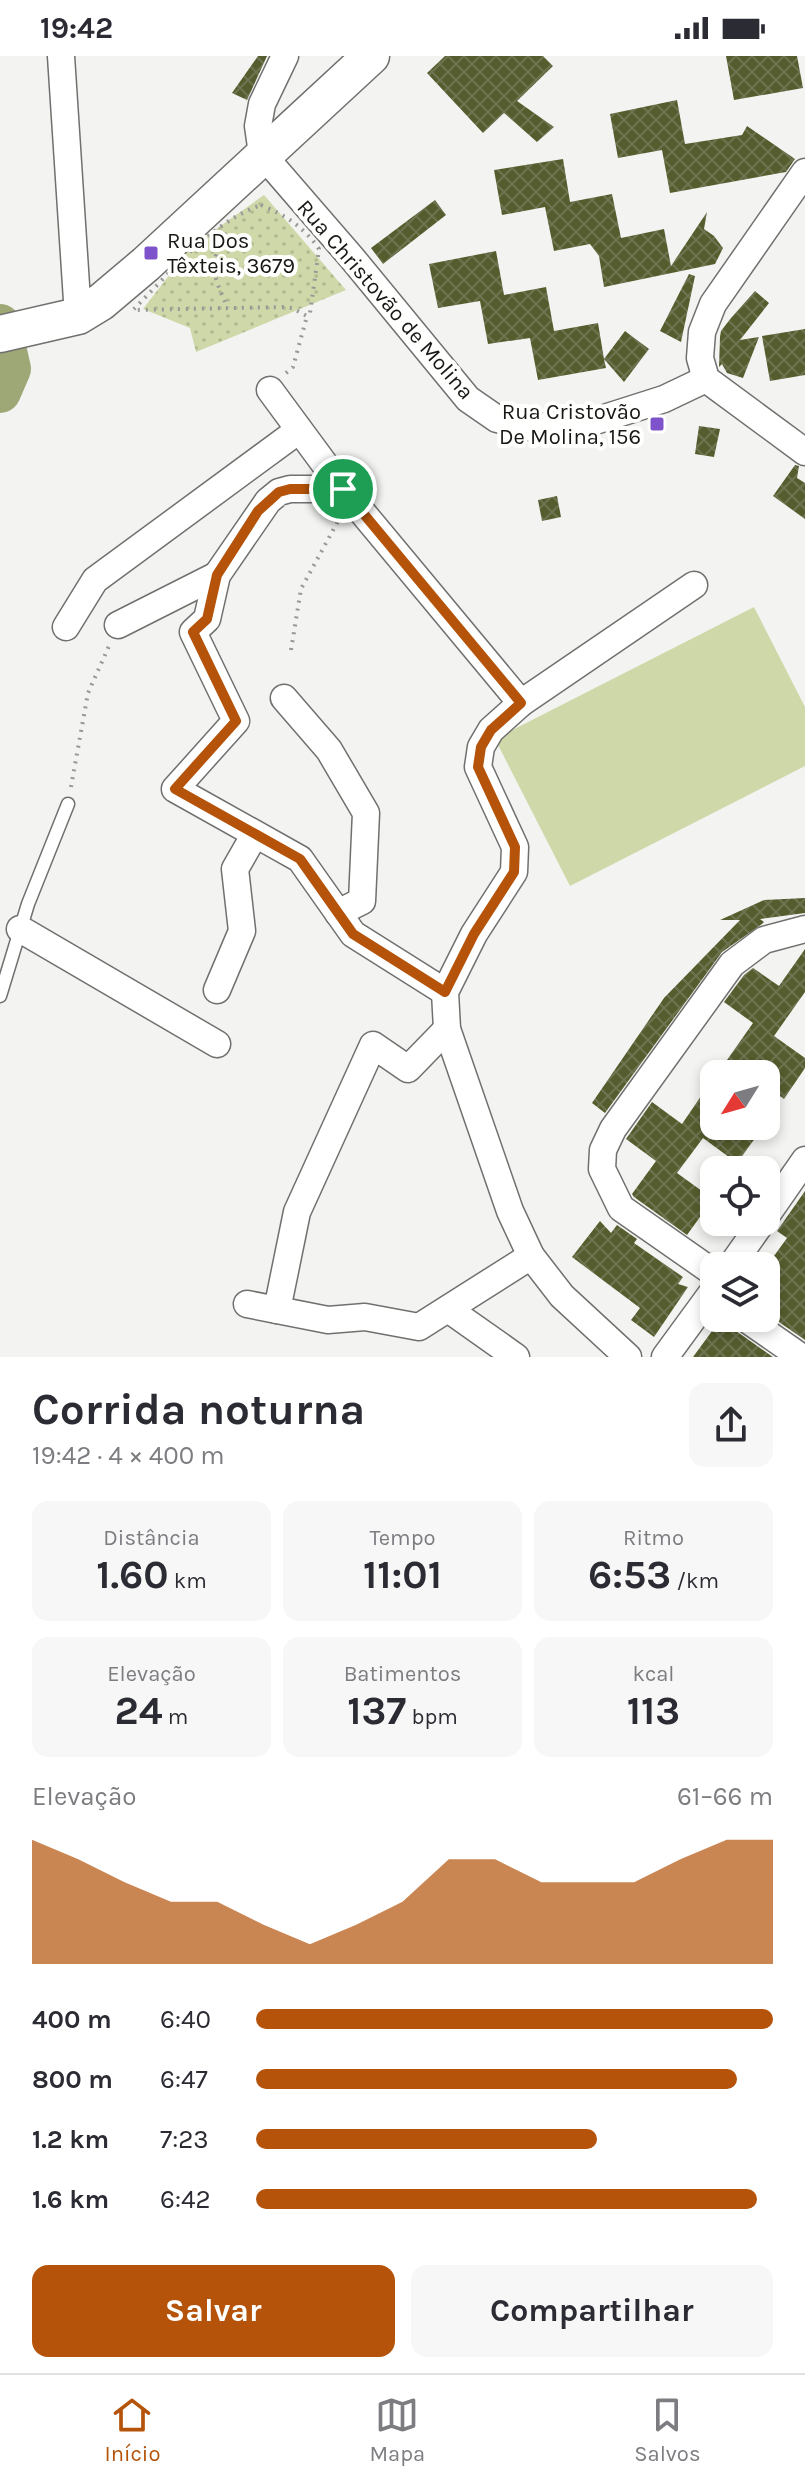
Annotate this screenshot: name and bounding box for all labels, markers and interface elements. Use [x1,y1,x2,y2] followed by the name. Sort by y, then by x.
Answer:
[40,10,113,46] text: 19:42
[291,195,479,405] street label: Rua Christovão de Molina
[167,228,295,279] place label: Rua Dos Têxteis, 3679
[142,244,160,262] marker: Rua Dos Têxteis, 3679
[499,399,641,450] place label: Rua Cristovão De Molina, 156
[648,415,666,433] marker: Rua Cristovão De Molina, 156
[309,455,377,523] pin
[321,467,365,511] icon: arrive
[700,1060,780,1140] north arrow
[700,1060,780,1332] map controls
[700,1156,780,1236] button: locate
[700,1252,780,1332] button: layers
[689,1383,773,1467] button: share
[32,1384,365,1435] text: Corrida noturna
[32,1440,225,1471] text: 19:42 · 4 × 400 m
[103,1525,200,1551] text: Distância
[369,1525,436,1551] text: Tempo
[623,1525,684,1551] text: Ritmo
[96,1551,169,1598] text: 1.60
[363,1551,442,1598] text: 11:01
[588,1551,671,1598] text: 6:53
[169,1568,207,1594] text: km
[671,1568,719,1594] text: /km
[107,1661,196,1687] text: Elevação
[344,1661,461,1687] text: Batimentos
[632,1661,675,1687] text: kcal
[115,1687,163,1734] text: 24
[347,1687,406,1734] text: 137
[627,1687,680,1734] text: 113
[163,1704,188,1730] text: m
[406,1704,458,1730] text: bpm
[32,1781,137,1812] text: Elevação
[677,1781,773,1812] text: 61–66 m
[32,2004,112,2035] text: 400 m
[160,2004,211,2035] text: 6:40
[32,2064,113,2095] text: 800 m
[160,2064,208,2095] text: 6:47
[32,2124,109,2155] text: 1.2 km
[160,2124,209,2155] text: 7:23
[32,2184,109,2215] text: 1.6 km
[160,2184,210,2215] text: 6:42
[32,2265,395,2357] button: Salvar
[411,2265,773,2357] button: Compartilhar
[105,2393,160,2467] tab: Início
[369,2393,425,2467] tab: Mapa
[634,2393,700,2467] tab: Salvos

